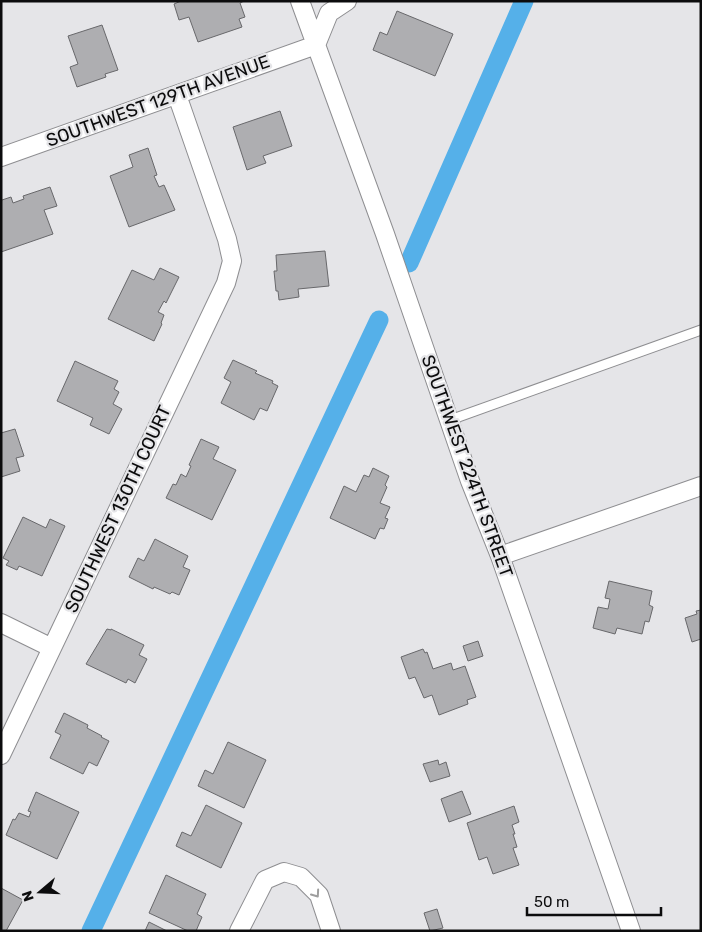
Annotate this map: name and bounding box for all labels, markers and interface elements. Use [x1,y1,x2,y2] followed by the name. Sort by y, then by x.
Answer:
[43,50,273,152] street label: SOUTHWEST 129TH AVENUE
[416,352,518,580] street label: SOUTHWEST 224TH STREET
[60,402,176,616] street label: SOUTHWEST 130TH COURT
[15,867,65,917] north arrow
[527,884,661,916] scale bar
[310,888,319,898] one-way arrow
[19,889,38,904] text: N
[534,893,569,911] text: 50 m

